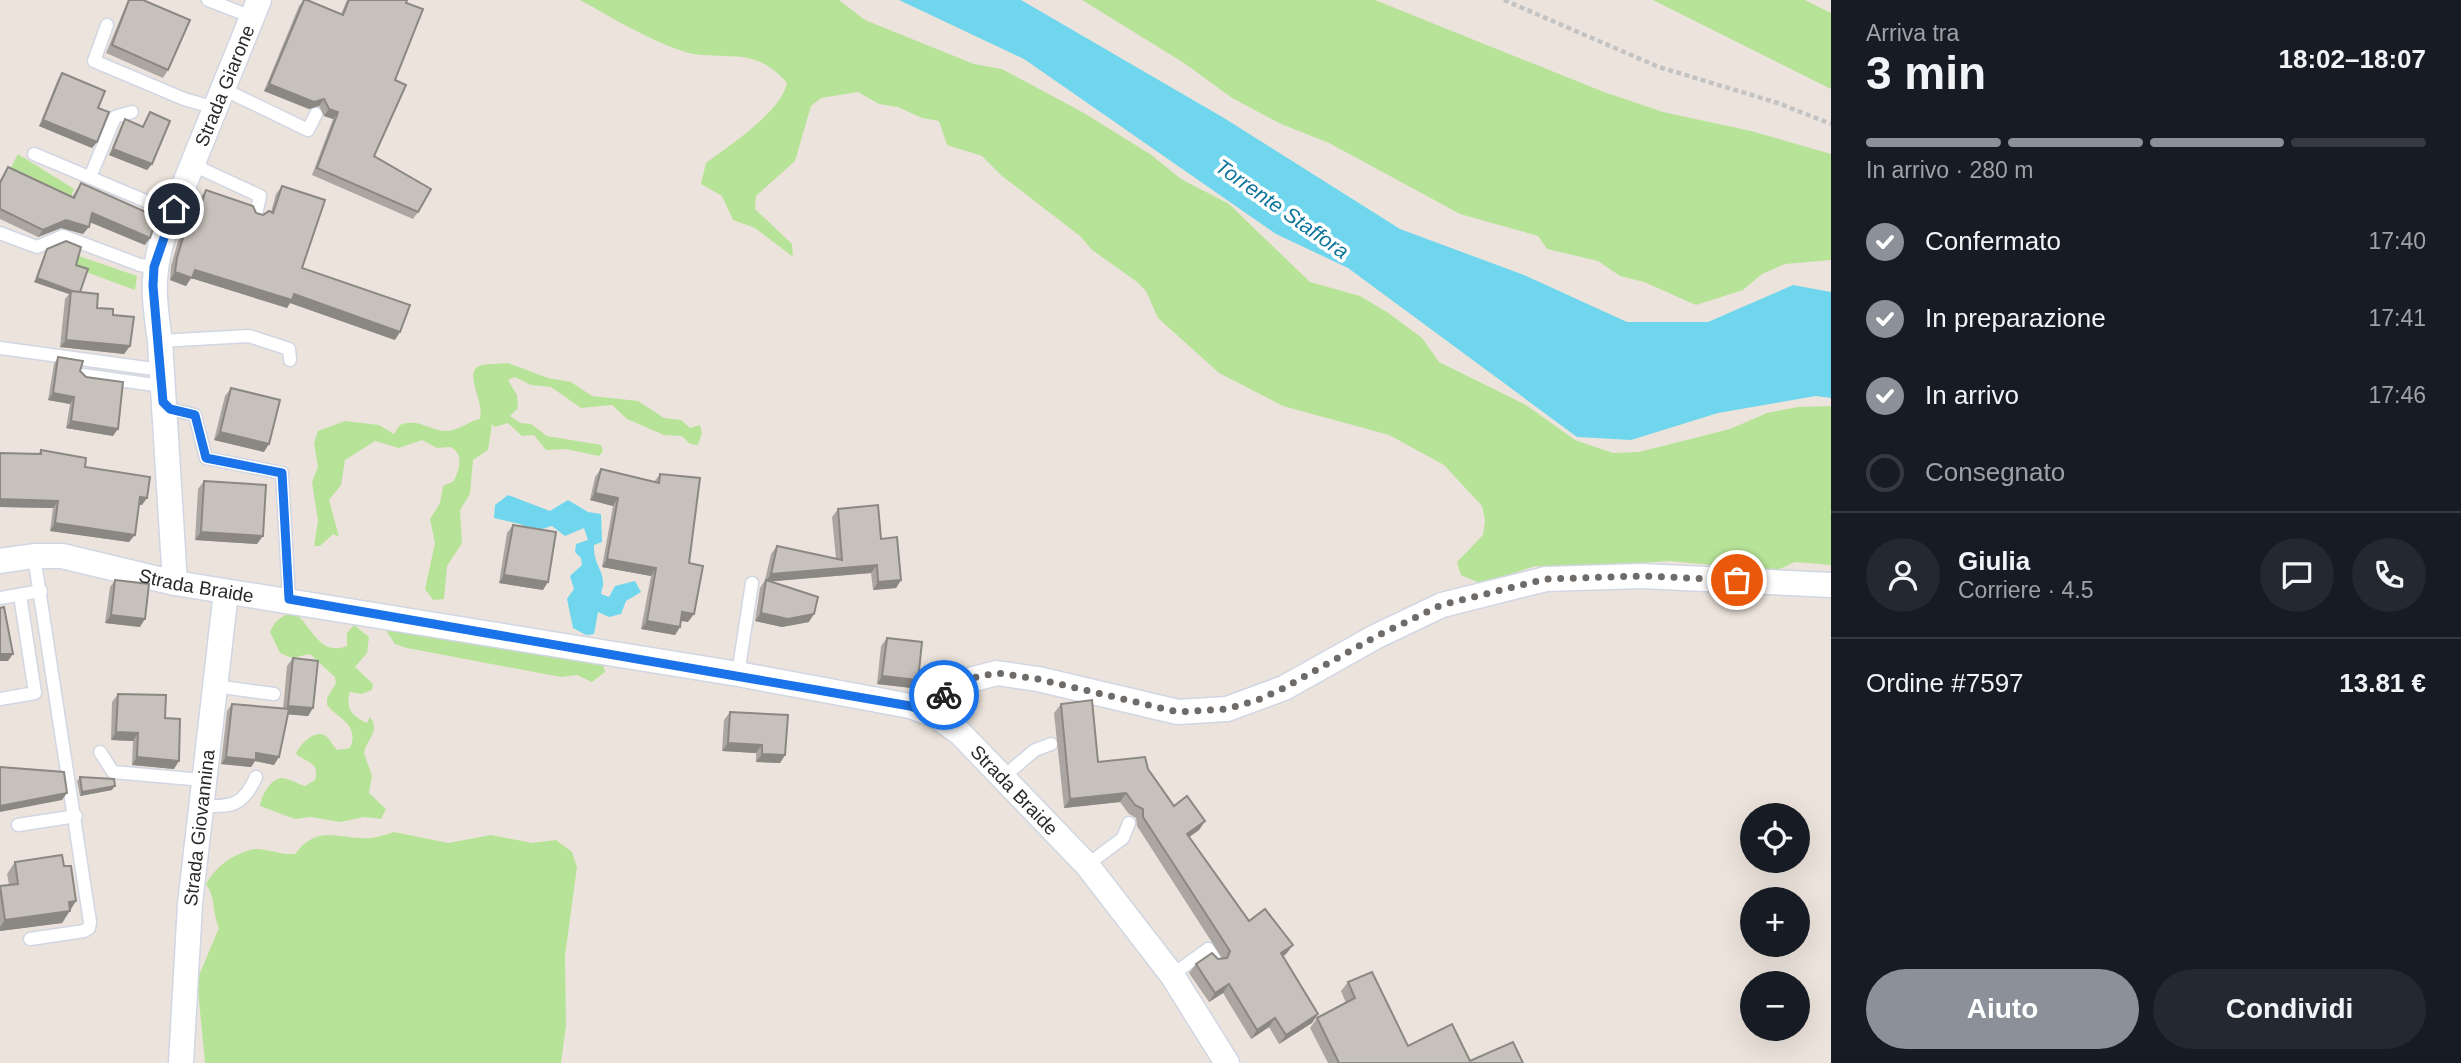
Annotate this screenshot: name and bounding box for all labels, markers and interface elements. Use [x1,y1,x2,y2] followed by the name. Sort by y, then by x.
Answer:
[1866,20,1959,46] text: Arriva tra
[191,22,259,149] street label: Strada Giarone
[2279,44,2426,74] text: 18:02–18:07
[1866,47,1986,99] text: 3 min
[1211,154,1353,263] water label: Torrente Staffora
[1866,157,2033,183] text: In arrivo · 280 m
[144,179,204,239] pin
[155,190,193,228] icon: home
[1866,223,1904,261] icon: check
[1925,226,2061,256] text: Confermato
[2368,228,2426,254] text: 17:40
[1866,300,1904,338] icon: check
[1925,303,2106,333] text: In preparazione
[2368,305,2426,331] text: 17:41
[1866,377,1904,415] icon: check
[1925,380,2019,410] text: In arrivo
[2368,382,2426,408] text: 17:46
[1925,457,2065,487] text: Consegnato
[1866,538,1940,612] button: person
[2260,538,2334,612] button: chat
[2352,538,2426,612] button: phone
[1958,546,2030,576] text: Giulia
[1707,550,1767,610] pin
[1718,561,1756,599] icon: bag
[137,565,255,607] street label: Strada Braide
[1958,577,2093,603] text: Corriere · 4.5
[909,660,979,730] courier
[1866,668,2024,698] text: Ordine #7597
[2339,668,2426,698] text: 13.81 €
[925,676,963,714] icon: bike
[966,741,1062,839] street label: Strada Braide
[180,748,219,907] street label: Strada Giovannina
[1740,803,1810,1041] map controls
[1740,803,1810,873] button: locate
[1740,887,1810,957] button: +
[1866,969,2139,1049] button: Aiuto
[2153,969,2426,1049] button: Condividi
[1740,971,1810,1041] button: −

